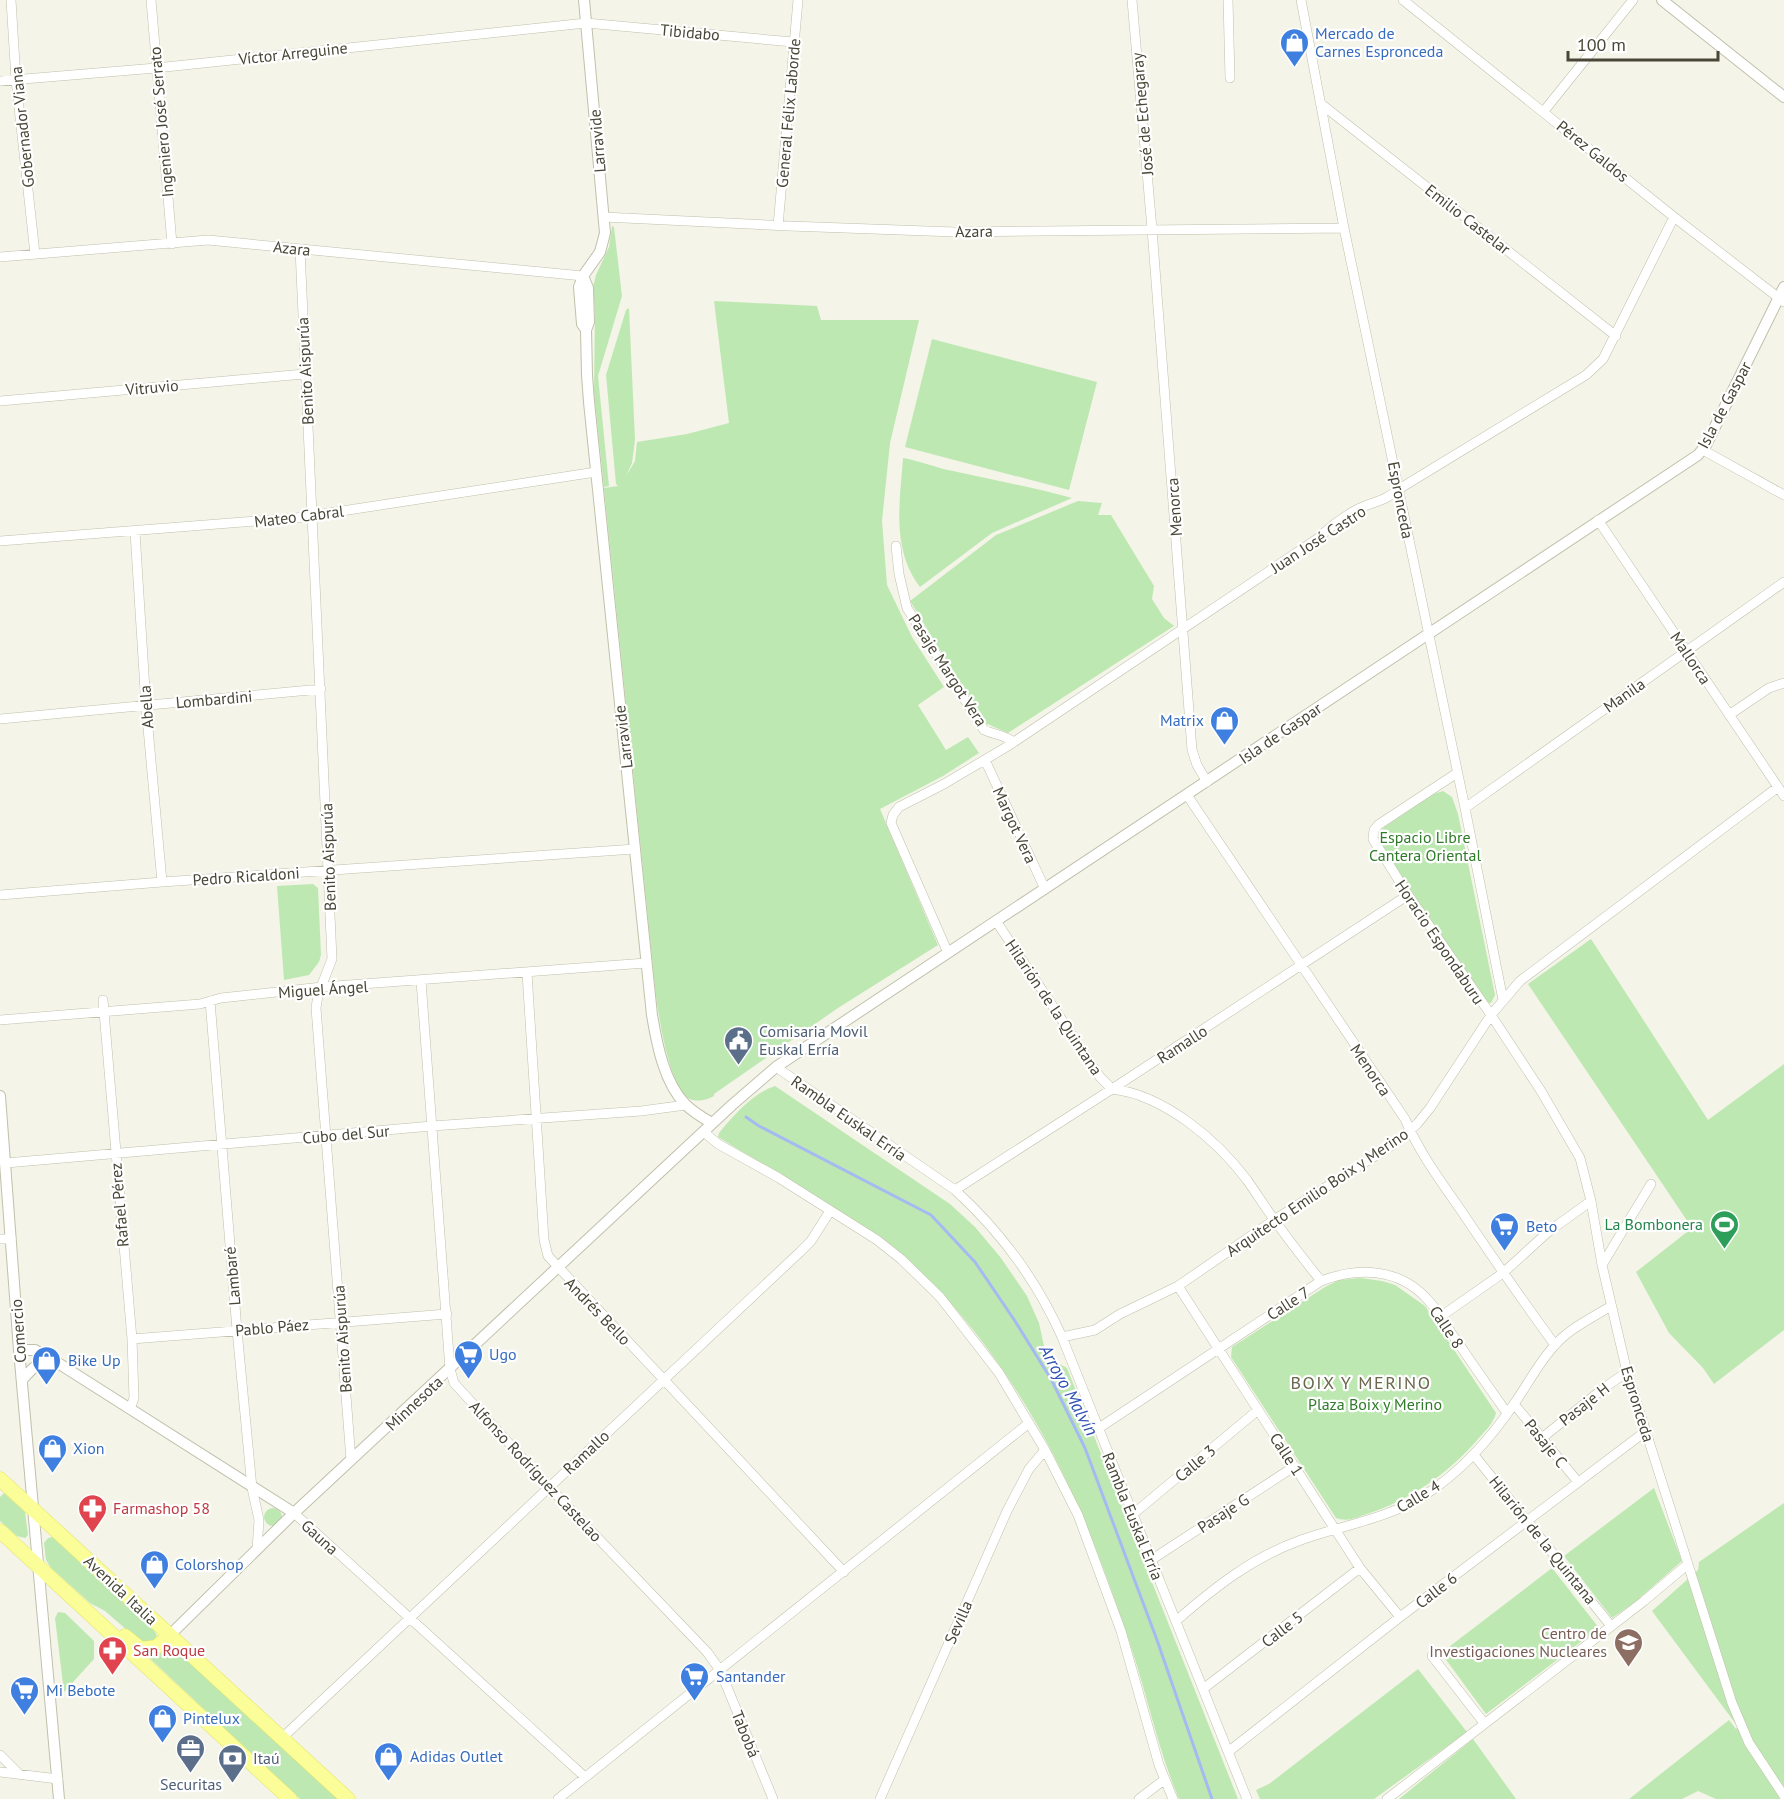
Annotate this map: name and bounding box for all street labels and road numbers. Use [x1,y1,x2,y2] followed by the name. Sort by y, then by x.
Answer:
[659,19,721,45] street label: Tibidabo
[237,37,348,69] street label: Víctor Arreguine
[772,38,804,188] street label: General Félix Laborde
[144,46,178,198] street label: Ingeniero José Serrato
[1127,51,1157,177] street label: José de Echegaray
[6,65,38,189] street label: Gobernador Viana
[584,109,610,173] street label: Larravide
[1553,116,1633,186] street label: Pérez Galdos
[1421,180,1515,259] street label: Emilio Castelar
[955,221,993,241] street label: Azara
[272,236,312,260] street label: Azara
[292,317,318,425] street label: Benito Aispurúa
[1693,358,1756,452] street label: Isla de Gaspar
[124,375,179,399] street label: Vitruvio
[1384,460,1418,540] street label: Espronceda
[1162,477,1186,537] street label: Menorca
[253,501,345,531] street label: Mateo Cabral
[1266,501,1369,578] street label: Juan José Castro
[904,610,992,730] street label: Pasaje Margot Vera
[1666,628,1716,688] street label: Mallorca
[1599,674,1649,716] street label: Manila
[135,685,157,729] street label: Abella
[175,686,253,712] street label: Lombardini
[1235,698,1326,768] street label: Isla de Gaspar
[609,704,637,770] street label: Larravide
[989,784,1041,866] street label: Margot Vera
[316,803,340,911] street label: Benito Aispurúa
[192,862,300,890] street label: Pedro Ricaldoni
[1391,876,1489,1008] street label: Horacio Espondaburu
[1001,935,1107,1079] street label: Hilarión de la Quintana
[277,976,369,1002] street label: Miguel Ángel
[1153,1020,1211,1068] street label: Ramallo
[1346,1040,1396,1100] street label: Menorca
[788,1071,910,1165] street label: Rambla Euskal Erría
[302,1120,391,1148] street label: Cubo del Sur
[1222,1123,1412,1261] street label: Arquitecto Emilio Boix y Merino
[105,1162,133,1248] street label: Rafael Pérez
[219,1246,245,1306] street label: Lambaré
[561,1273,635,1349] street label: Andrés Bello
[1263,1282,1313,1324] street label: Calle 7
[328,1285,356,1393] street label: Benito Aispurúa
[6,1298,30,1364] street label: Comercio
[1425,1302,1469,1352] street label: Calle 8
[234,1314,310,1340] street label: Pablo Páez
[1617,1364,1659,1444] street label: Espronceda
[381,1371,447,1435] street label: Minnesota
[1555,1378,1613,1430] street label: Pasaje H
[465,1396,607,1546] street label: Alfonso Rodríguez Castelao
[1520,1415,1572,1471] street label: Pasaje C
[559,1426,613,1478] street label: Ramallo
[1266,1429,1308,1479] street label: Calle 1
[1170,1440,1220,1486] street label: Calle 3
[1098,1449,1168,1583] street label: Rambla Euskal Erría
[1485,1472,1601,1608] street label: Hilarión de la Quintana
[1393,1475,1444,1517] street label: Calle 4
[1193,1489,1253,1537] street label: Pasaje G
[297,1515,343,1559] street label: Gauna
[80,1551,162,1629] street label: Avenida Italia
[1411,1568,1461,1612] street label: Calle 6
[940,1597,976,1647] street label: Sevilla
[1257,1607,1307,1651] street label: Calle 5
[728,1708,764,1760] street label: Tabobá

